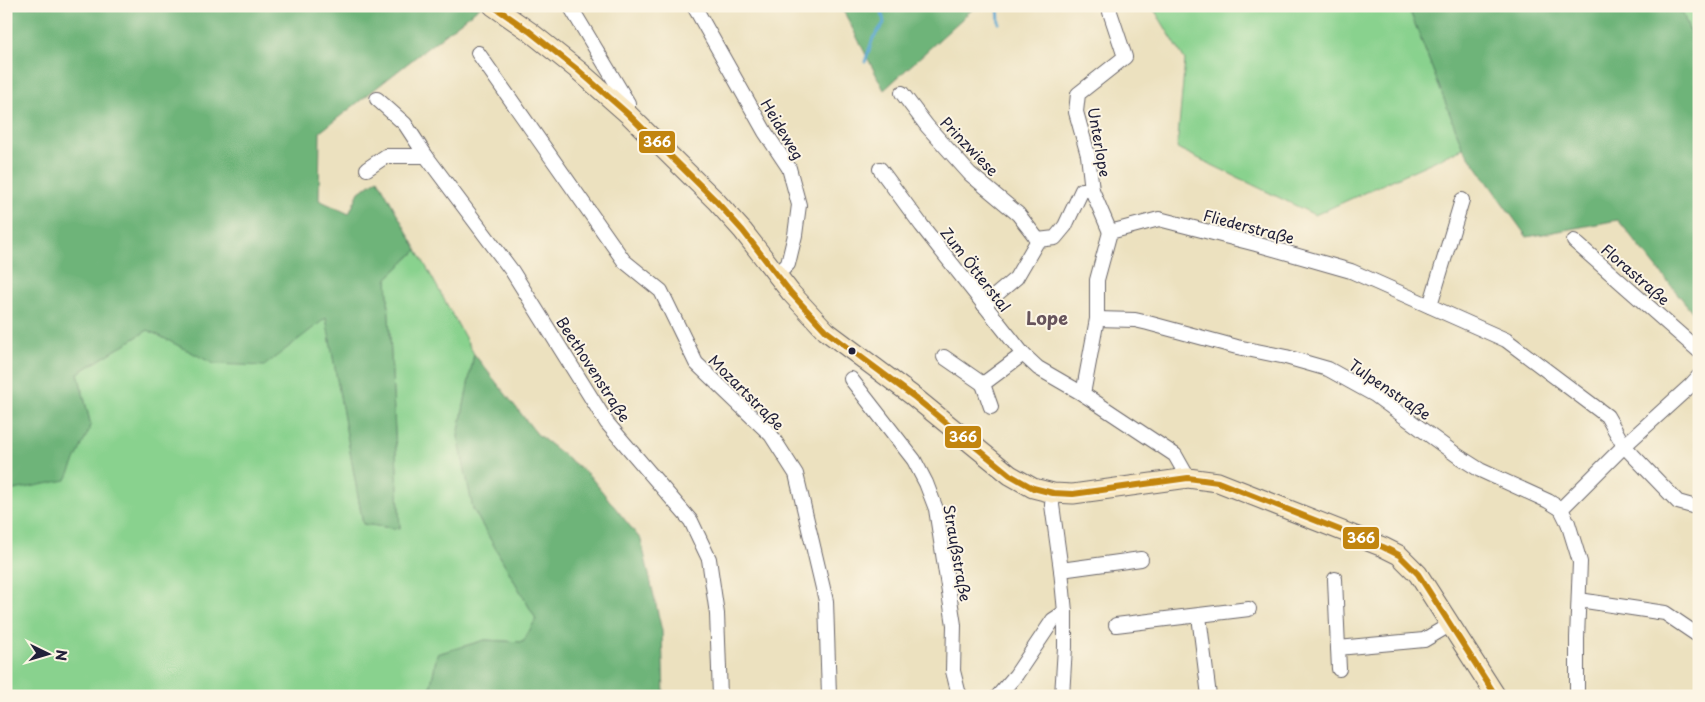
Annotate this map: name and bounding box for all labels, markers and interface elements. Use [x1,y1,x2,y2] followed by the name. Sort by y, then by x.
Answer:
[756,94,810,164] street label: Heideweg
[1083,105,1117,179] street label: Unterlope
[936,111,1004,181] street label: Prinzwiese
[638,130,676,154] line badge: 366
[643,131,671,152] text: 366
[1201,203,1297,249] street label: Fliederstraße
[935,222,1017,316] street label: Zum Ötterstal
[1597,238,1675,310] street label: Florastraße
[1026,304,1068,331] district label: Lope
[551,312,637,426] street label: Beethovenstraße
[847,346,857,356] unlabelled marker
[704,349,790,435] street label: Mozartstraße
[1344,353,1436,425] street label: Tulpenstraße
[944,425,982,449] line badge: 366
[949,426,977,447] text: 366
[938,503,978,603] street label: Straußstraße
[1342,526,1380,550] line badge: 366
[1347,527,1375,548] text: 366
[22,630,72,680] north arrow
[51,649,72,662] text: N

